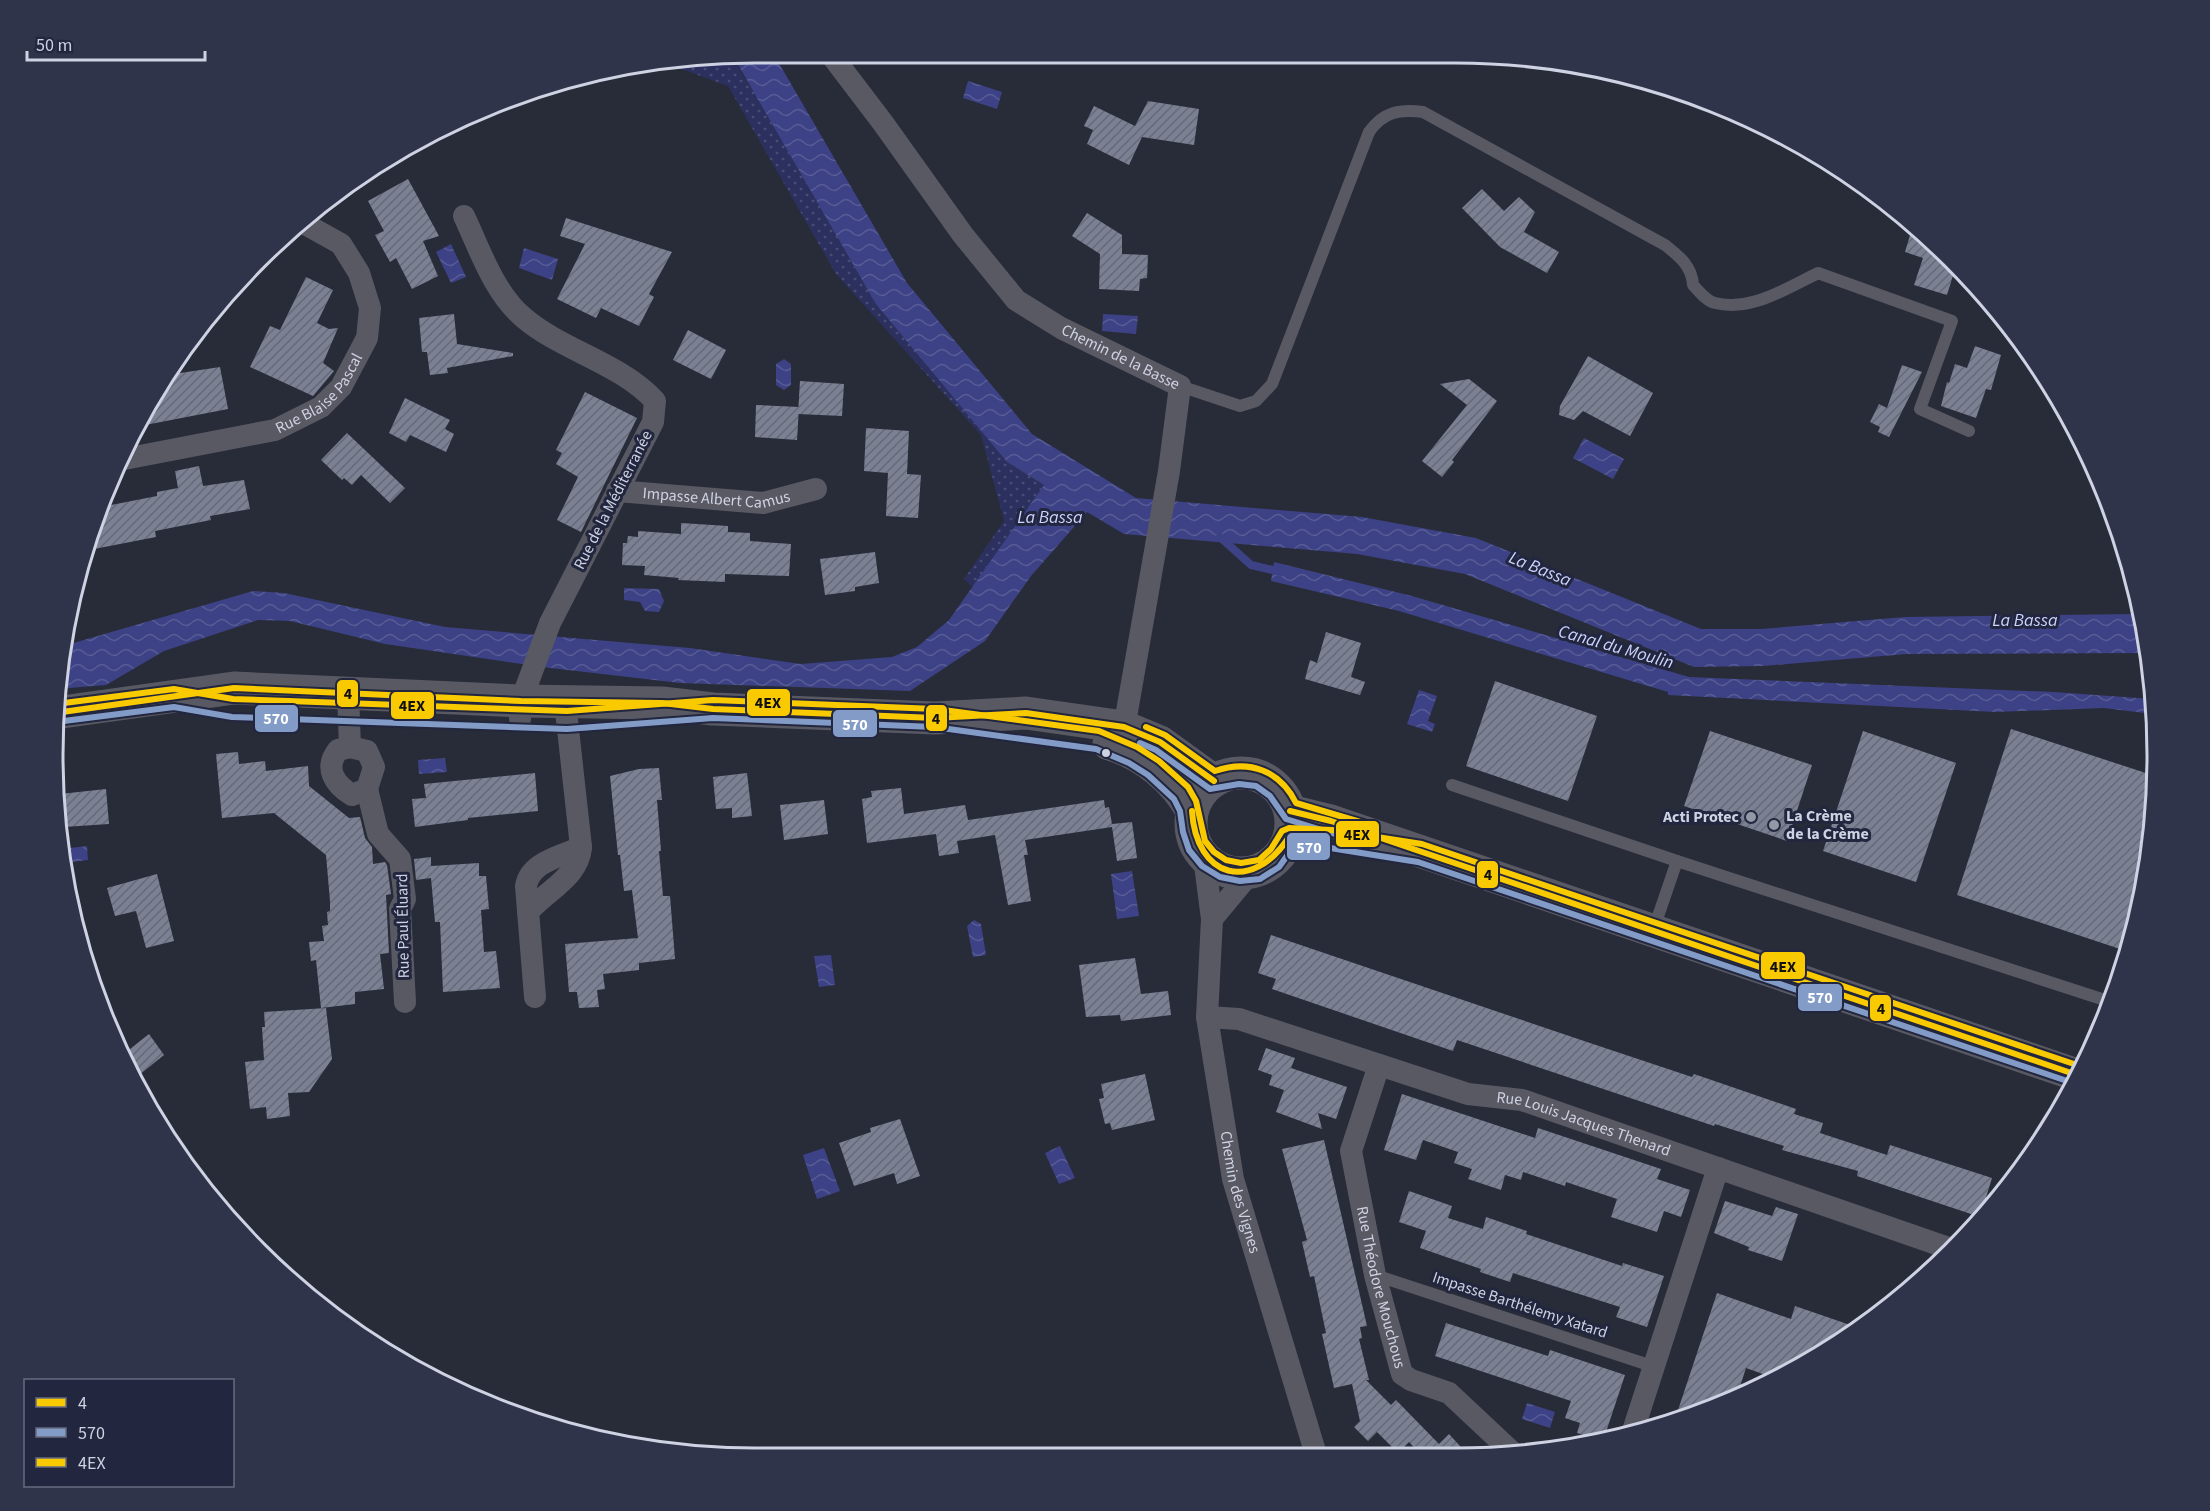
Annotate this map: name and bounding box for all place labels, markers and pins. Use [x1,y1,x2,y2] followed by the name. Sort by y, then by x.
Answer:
[1100,747,1112,759] unlabelled marker
[1786,805,1869,845] place label: La Crème de la Crème
[1662,806,1740,828] place label: Acti Protec
[1744,810,1758,824] marker: Acti Protec
[1767,818,1781,832] marker: La Crème de la Crème

